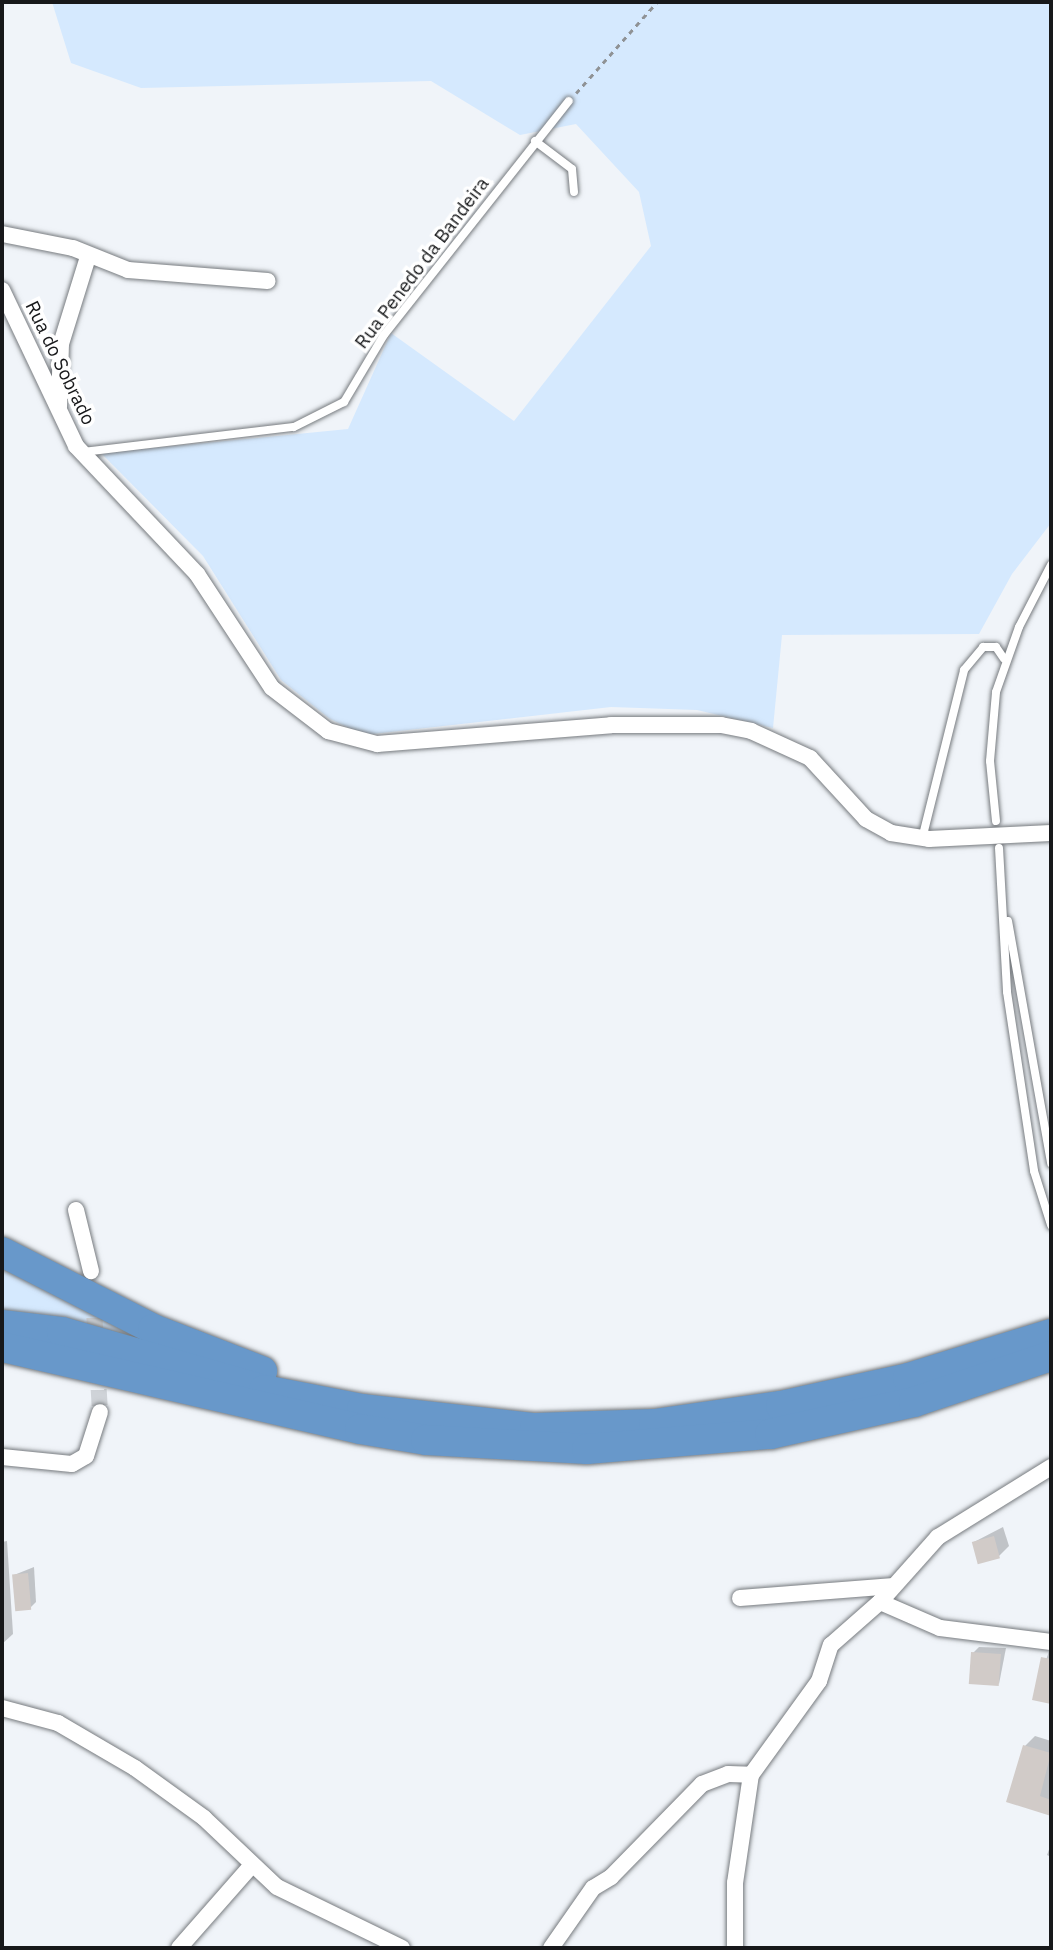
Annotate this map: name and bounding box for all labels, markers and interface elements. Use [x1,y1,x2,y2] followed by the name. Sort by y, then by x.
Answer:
[350,173,494,353] street label: Rua Penedo da Bandeira
[20,297,100,429] street label: Rua do Sobrado

